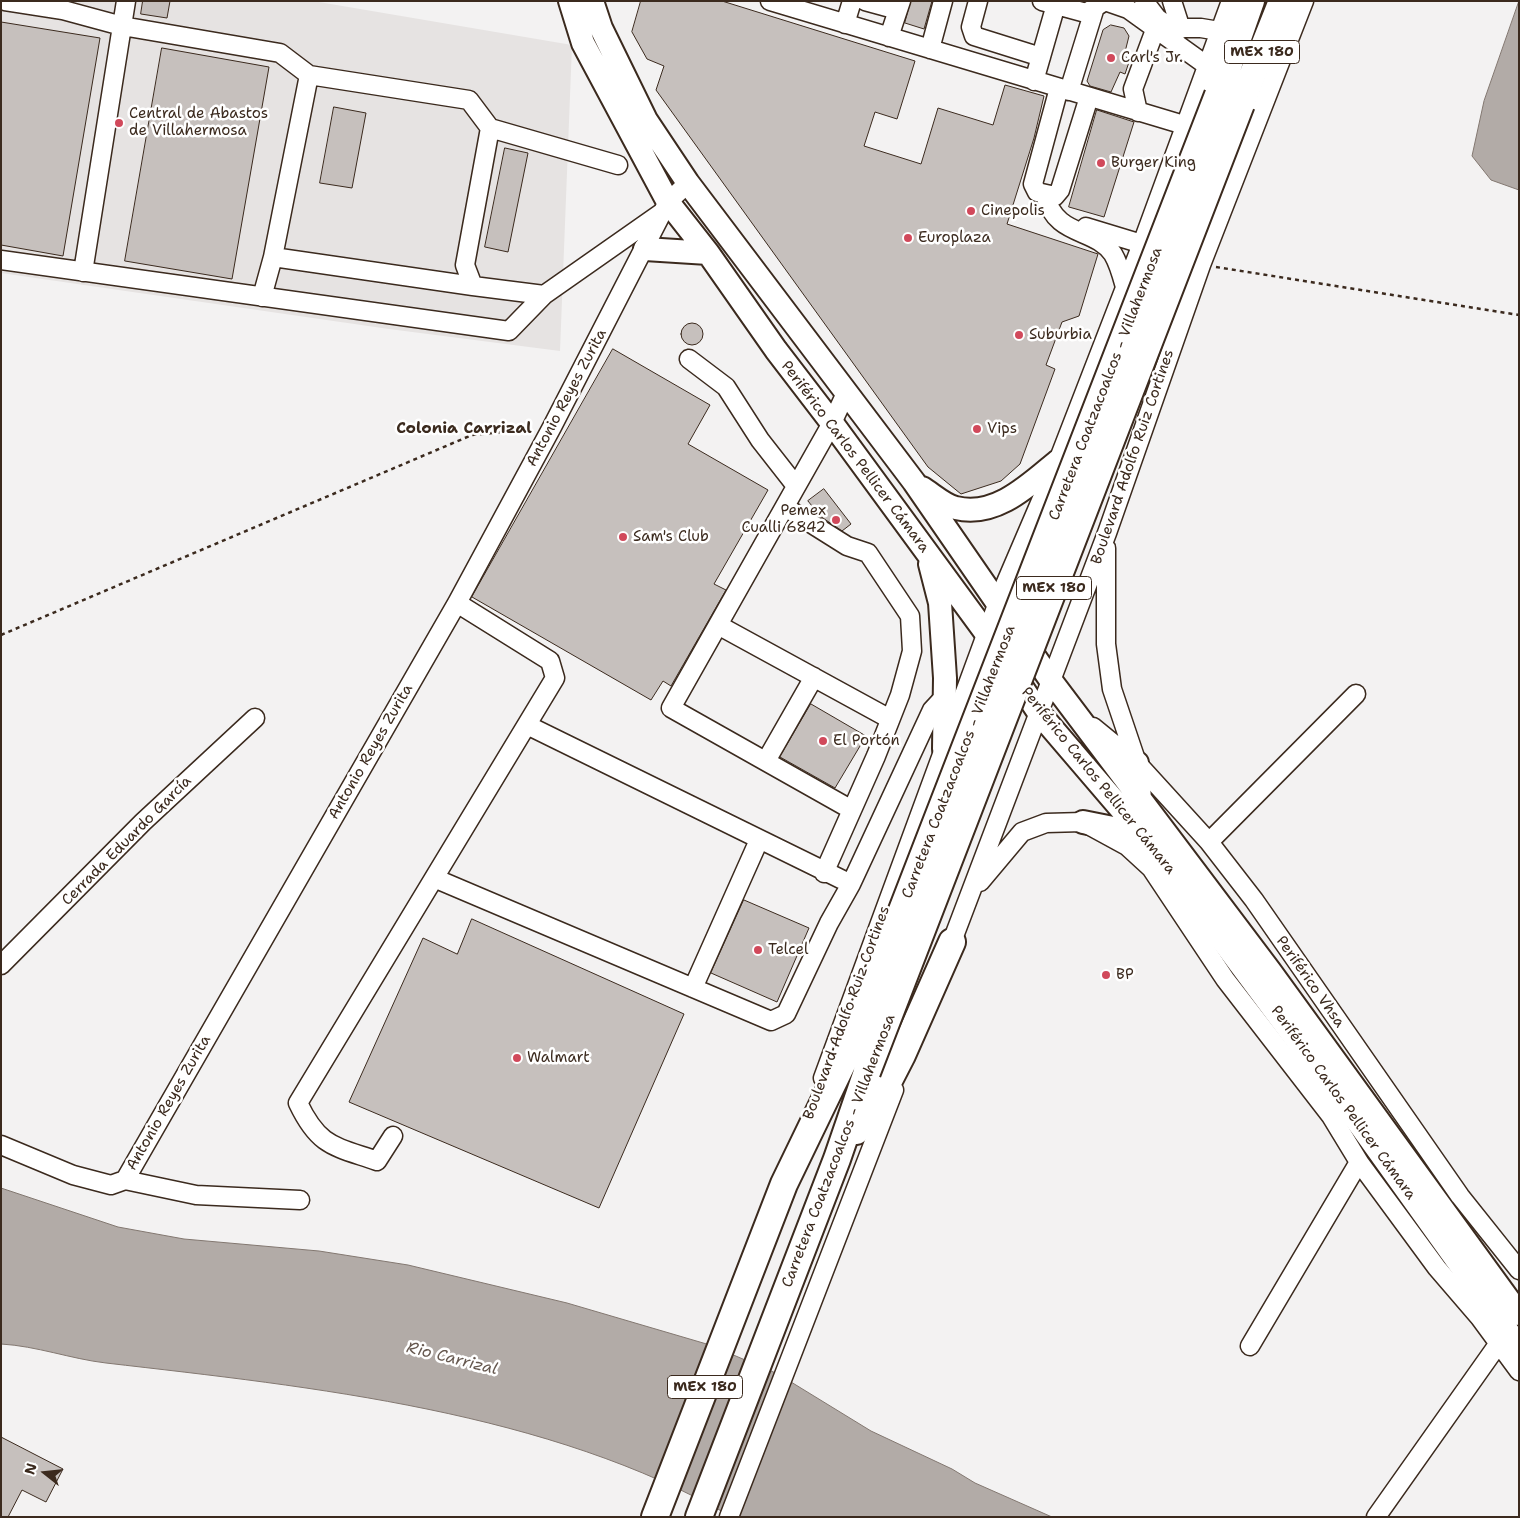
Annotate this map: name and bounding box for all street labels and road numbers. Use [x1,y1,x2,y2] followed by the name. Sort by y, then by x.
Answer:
[1224,41,1300,64] road number: MEX 180
[1045,245,1167,523] street label: Carretera Coatzacoalcos - Villahermosa
[523,326,611,470] street label: Antonio Reyes Zurita
[1088,347,1178,567] street label: Boulevard Adolfo Ruiz Cortines
[777,358,933,556] street label: Periférico Carlos Pellicer Cámara
[1016,576,1092,600] road number: MEX 180
[898,623,1020,901] street label: Carretera Coatzacoalcos - Villahermosa
[325,681,417,823] street label: Antonio Reyes Zurita
[1017,684,1179,878] street label: Periférico Carlos Pellicer Cámara
[58,772,196,910] street label: Cerrada Eduardo García
[800,904,894,1122] street label: Boulevard Adolfo Ruiz Cortines
[1272,933,1348,1031] street label: Periférico Vhsa
[1267,1003,1419,1203] street label: Periférico Carlos Pellicer Cámara
[778,1012,900,1290] street label: Carretera Coatzacoalcos - Villahermosa
[123,1032,215,1174] street label: Antonio Reyes Zurita
[668,1375,742,1398] road number: MEX 180

